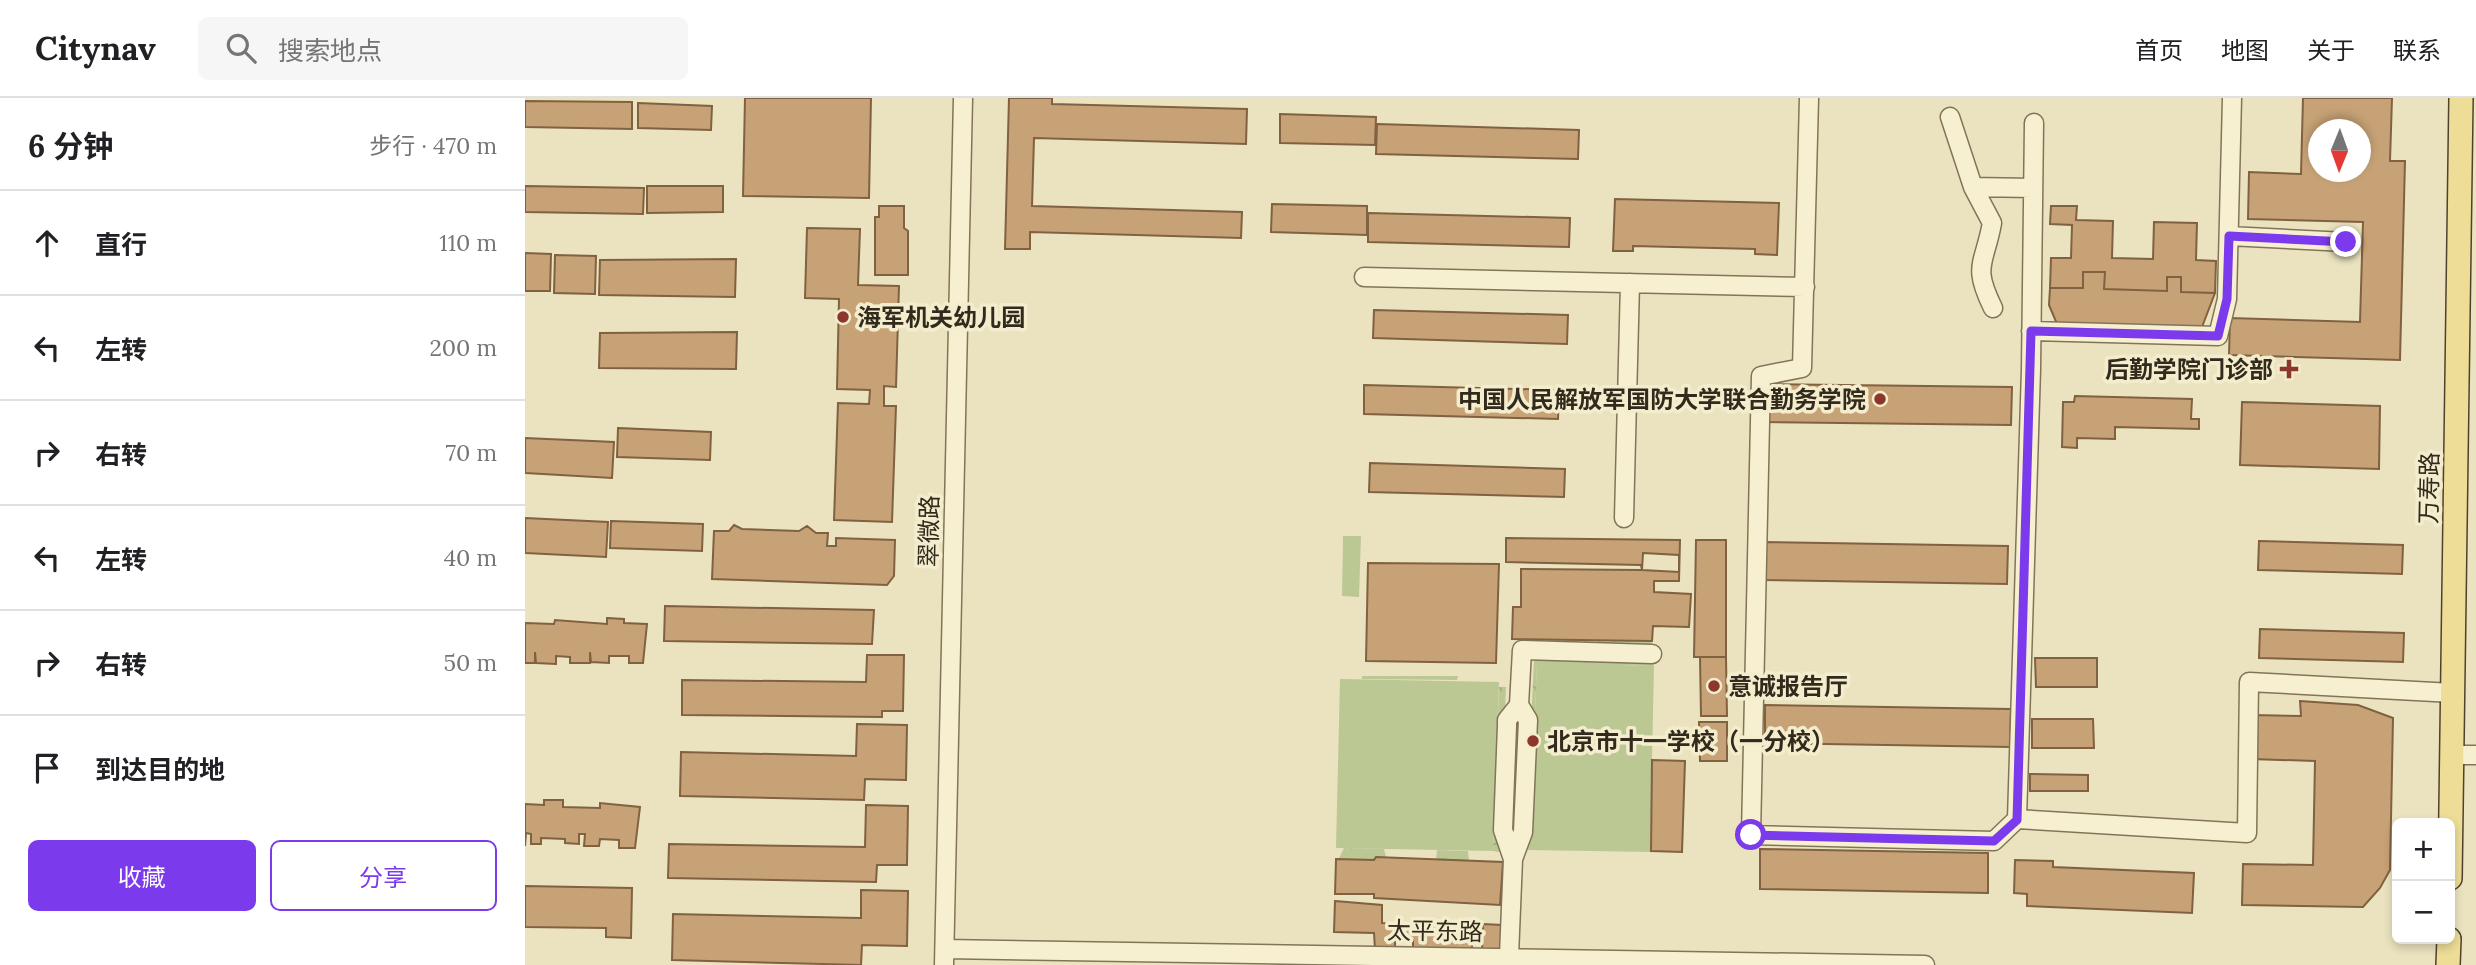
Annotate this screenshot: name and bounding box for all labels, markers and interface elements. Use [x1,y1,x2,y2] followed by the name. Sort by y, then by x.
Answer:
[198,17,688,80] search box
[35,27,156,69] text: Citynav
[222,29,260,67] icon: search
[278,34,382,67] text: 搜索地点
[2135,35,2183,66] text: 首页
[2221,35,2269,66] text: 地图
[2307,35,2355,66] text: 关于
[2393,35,2441,66] text: 联系
[2308,119,2371,182] north arrow
[28,127,113,165] text: 6 分钟
[369,131,497,160] text: 步行 · 470 m
[28,224,66,262] icon: ahead
[2330,226,2361,257] route end
[95,228,147,261] text: 直行
[439,228,497,257] text: 110 m
[857,302,1025,333] place label: 海军机关幼儿园
[835,309,851,325] marker: 海军机关幼儿园
[28,329,66,367] icon: left
[95,333,147,366] text: 左转
[429,333,497,362] text: 200 m
[2105,354,2273,385] place label: 后勤学院门诊部
[2279,359,2299,379] marker: 后勤学院门诊部
[1458,384,1866,415] place label: 中国人民解放军国防大学联合勤务学院
[1872,391,1888,407] marker: 中国人民解放军国防大学联合勤务学院
[28,434,66,472] icon: right
[95,438,147,471] text: 右转
[446,438,497,467] text: 70 m
[2413,452,2445,524] street label: 万寿路
[913,495,945,567] street label: 翠微路
[28,539,66,577] icon: left
[95,543,147,576] text: 左转
[444,543,497,572] text: 40 m
[28,644,66,682] icon: right
[95,648,147,681] text: 右转
[444,648,497,677] text: 50 m
[1728,671,1848,702] place label: 意诚报告厅
[1706,678,1722,694] marker: 意诚报告厅
[1547,726,1835,757] place label: 北京市十一学校（一分校）
[1525,733,1541,749] marker: 北京市十一学校（一分校）
[28,749,66,787] icon: arrive
[95,753,225,786] text: 到达目的地
[2392,818,2455,944] map controls
[2392,818,2455,881] button: +
[1735,819,1766,850] route start
[28,840,256,911] button: 收藏
[270,840,497,911] button: 分享
[2392,881,2455,944] button: −
[1387,915,1483,947] street label: 太平东路

